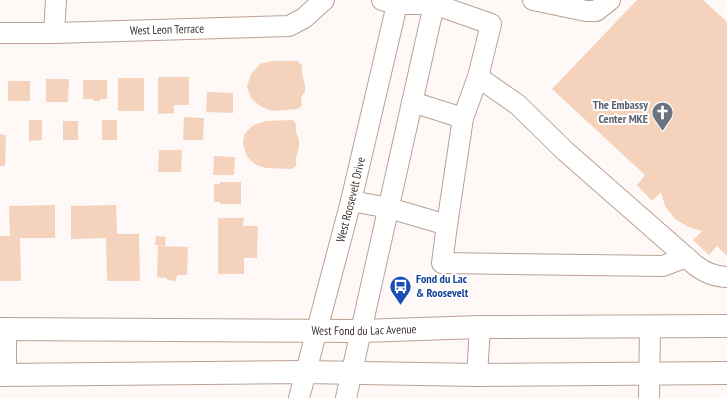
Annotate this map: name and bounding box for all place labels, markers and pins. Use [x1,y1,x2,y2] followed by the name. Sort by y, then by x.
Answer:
[593,97,648,126] place label: The Embassy Center MKE
[650,99,676,132] church icon: The Embassy Center MKE
[416,271,469,300] place label: Fond du Lac & Roosevelt
[388,273,414,306] bus stop icon: Fond du Lac & Roosevelt

